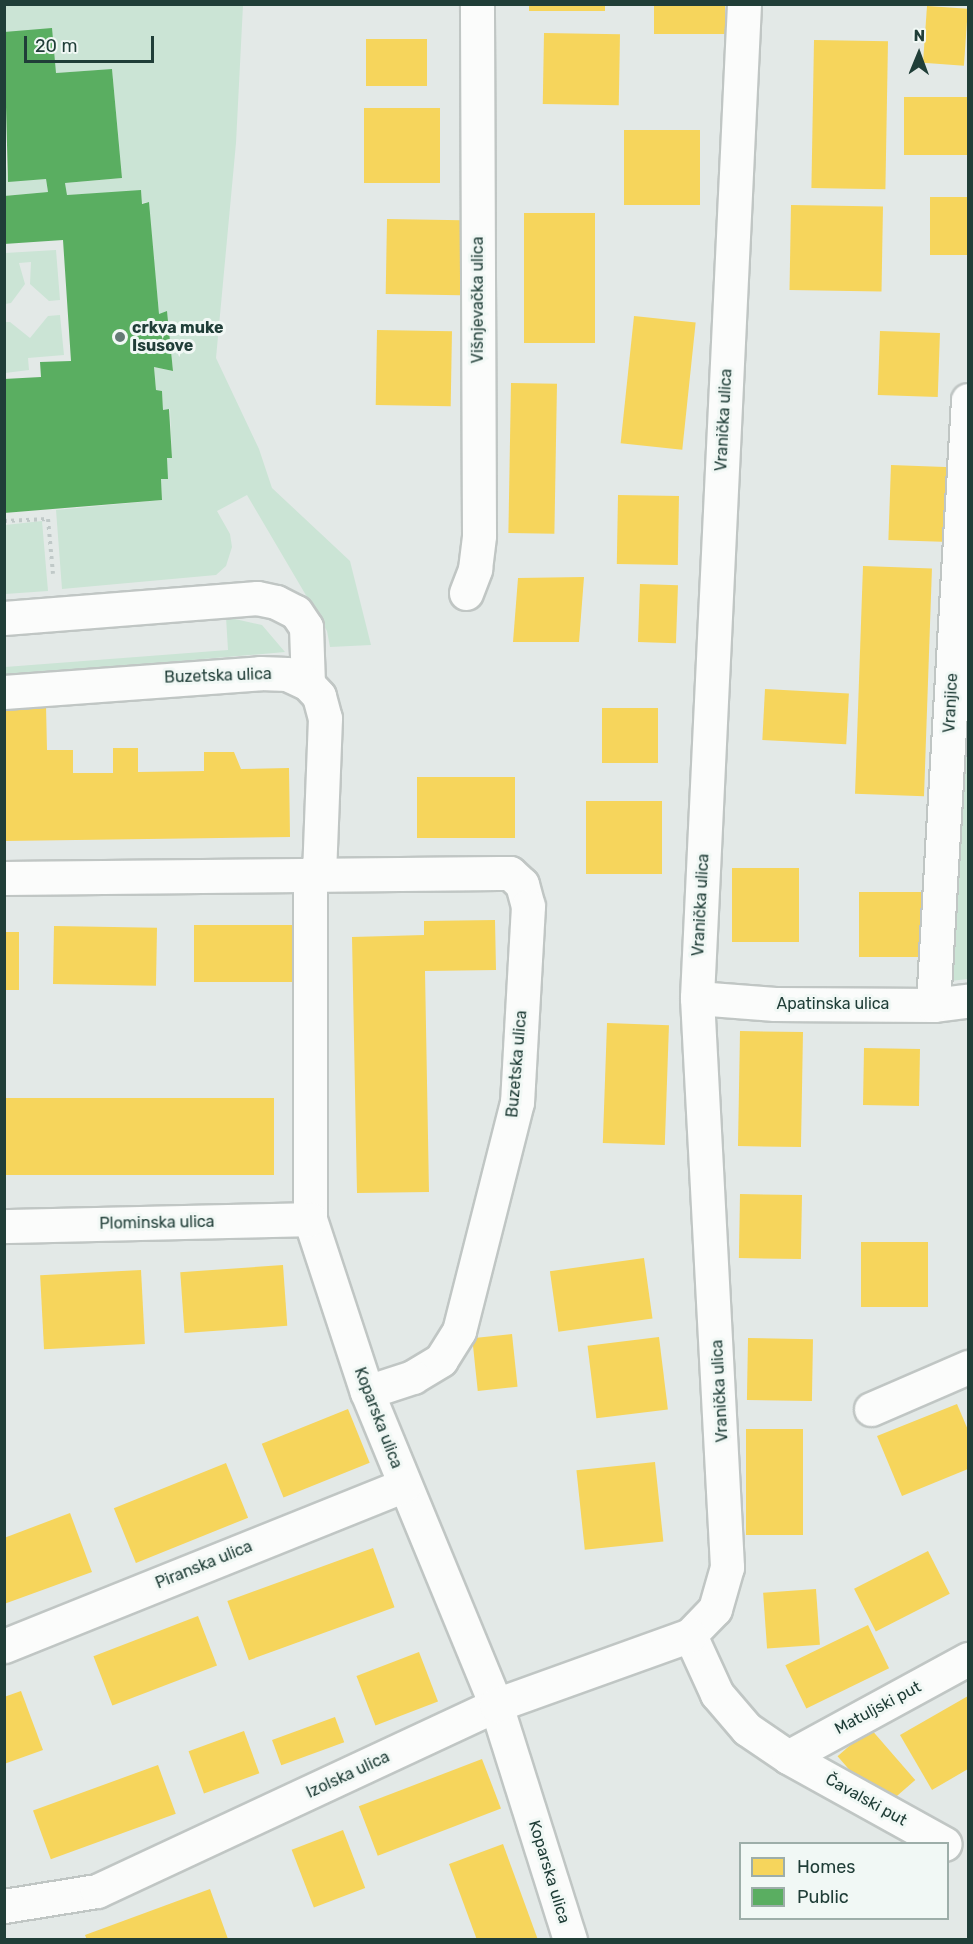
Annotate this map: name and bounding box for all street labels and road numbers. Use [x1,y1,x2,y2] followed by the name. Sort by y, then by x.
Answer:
[468,236,488,364] street label: Višnjevačka ulica
[712,368,736,472] street label: Vranička ulica
[164,665,272,687] street label: Buzetska ulica
[940,673,962,733] street label: Vranjice
[689,853,713,957] street label: Vranička ulica
[777,994,889,1014] street label: Apatinska ulica
[503,1010,531,1118] street label: Buzetska ulica
[99,1212,215,1234] street label: Plominska ulica
[708,1339,732,1443] street label: Vranička ulica
[350,1365,406,1471] street label: Koparska ulica
[153,1537,255,1593] street label: Piranska ulica
[832,1677,924,1739] street label: Matuljski put
[303,1747,393,1803] street label: Izolska ulica
[822,1770,910,1830] street label: Čavalski put
[524,1818,574,1926] street label: Koparska ulica

